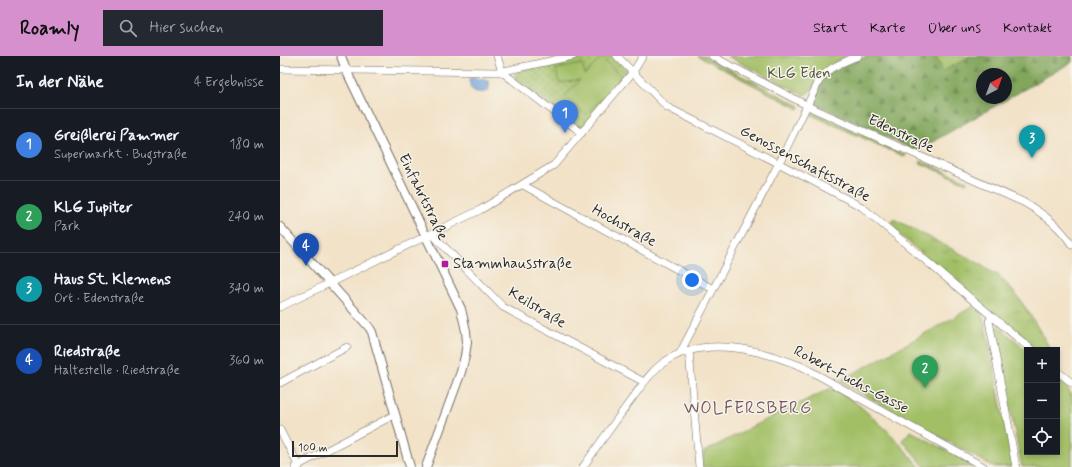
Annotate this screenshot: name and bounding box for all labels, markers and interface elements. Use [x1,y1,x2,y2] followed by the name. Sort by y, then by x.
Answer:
[103,10,383,46] search box
[20,16,79,41] text: Roamly
[117,17,139,39] icon: search
[149,18,223,38] text: Hier suchen
[813,19,848,37] text: Start
[870,19,905,37] text: Karte
[927,19,981,37] text: Über uns
[1003,19,1052,37] text: Kontakt
[767,64,831,84] park label: KLG Eden
[976,68,1012,104] north arrow
[16,71,104,93] text: In der Nähe
[194,74,264,91] text: 4 Ergebnisse
[552,100,578,133] pin: 1
[865,110,937,158] street label: Edenstraße
[736,121,874,207] street label: Genossenschaftsstraße
[1019,125,1045,158] pin: 3
[54,126,179,146] text: Greißlerei Pammer
[26,136,32,153] text: 1
[229,136,264,153] text: 180 m
[54,146,187,163] text: Supermarkt · Bugstraße
[393,150,453,244] street label: Einfahrtstraße
[54,198,132,218] text: KLG Jupiter
[588,200,660,252] street label: Hochstraße
[26,208,32,225] text: 2
[228,208,264,225] text: 240 m
[54,218,80,235] text: Park
[293,233,319,266] pin: 4
[453,254,572,274] place label: Stammhausstraße
[440,259,450,269] marker: Stammhausstraße
[54,270,171,290] text: Haus St. Klemens
[682,270,702,290] your location
[26,280,32,297] text: 3
[229,280,264,297] text: 340 m
[504,283,570,333] street label: Keilstraße
[54,290,145,307] text: Ort · Edenstraße
[790,341,912,419] street label: Robert-Fuchs-Gasse
[54,342,120,362] text: Riedstraße
[1024,347,1060,455] map controls
[1024,347,1060,383] button: +
[25,352,33,369] text: 4
[229,352,264,369] text: 360 m
[912,355,938,388] pin: 2
[54,362,180,379] text: Haltestelle · Riedstraße
[1024,383,1060,419] button: −
[684,397,812,419] district label: WOLFERSBERG
[1024,419,1060,455] button: locate
[292,439,398,458] scale bar
[298,441,328,455] text: 100 m

